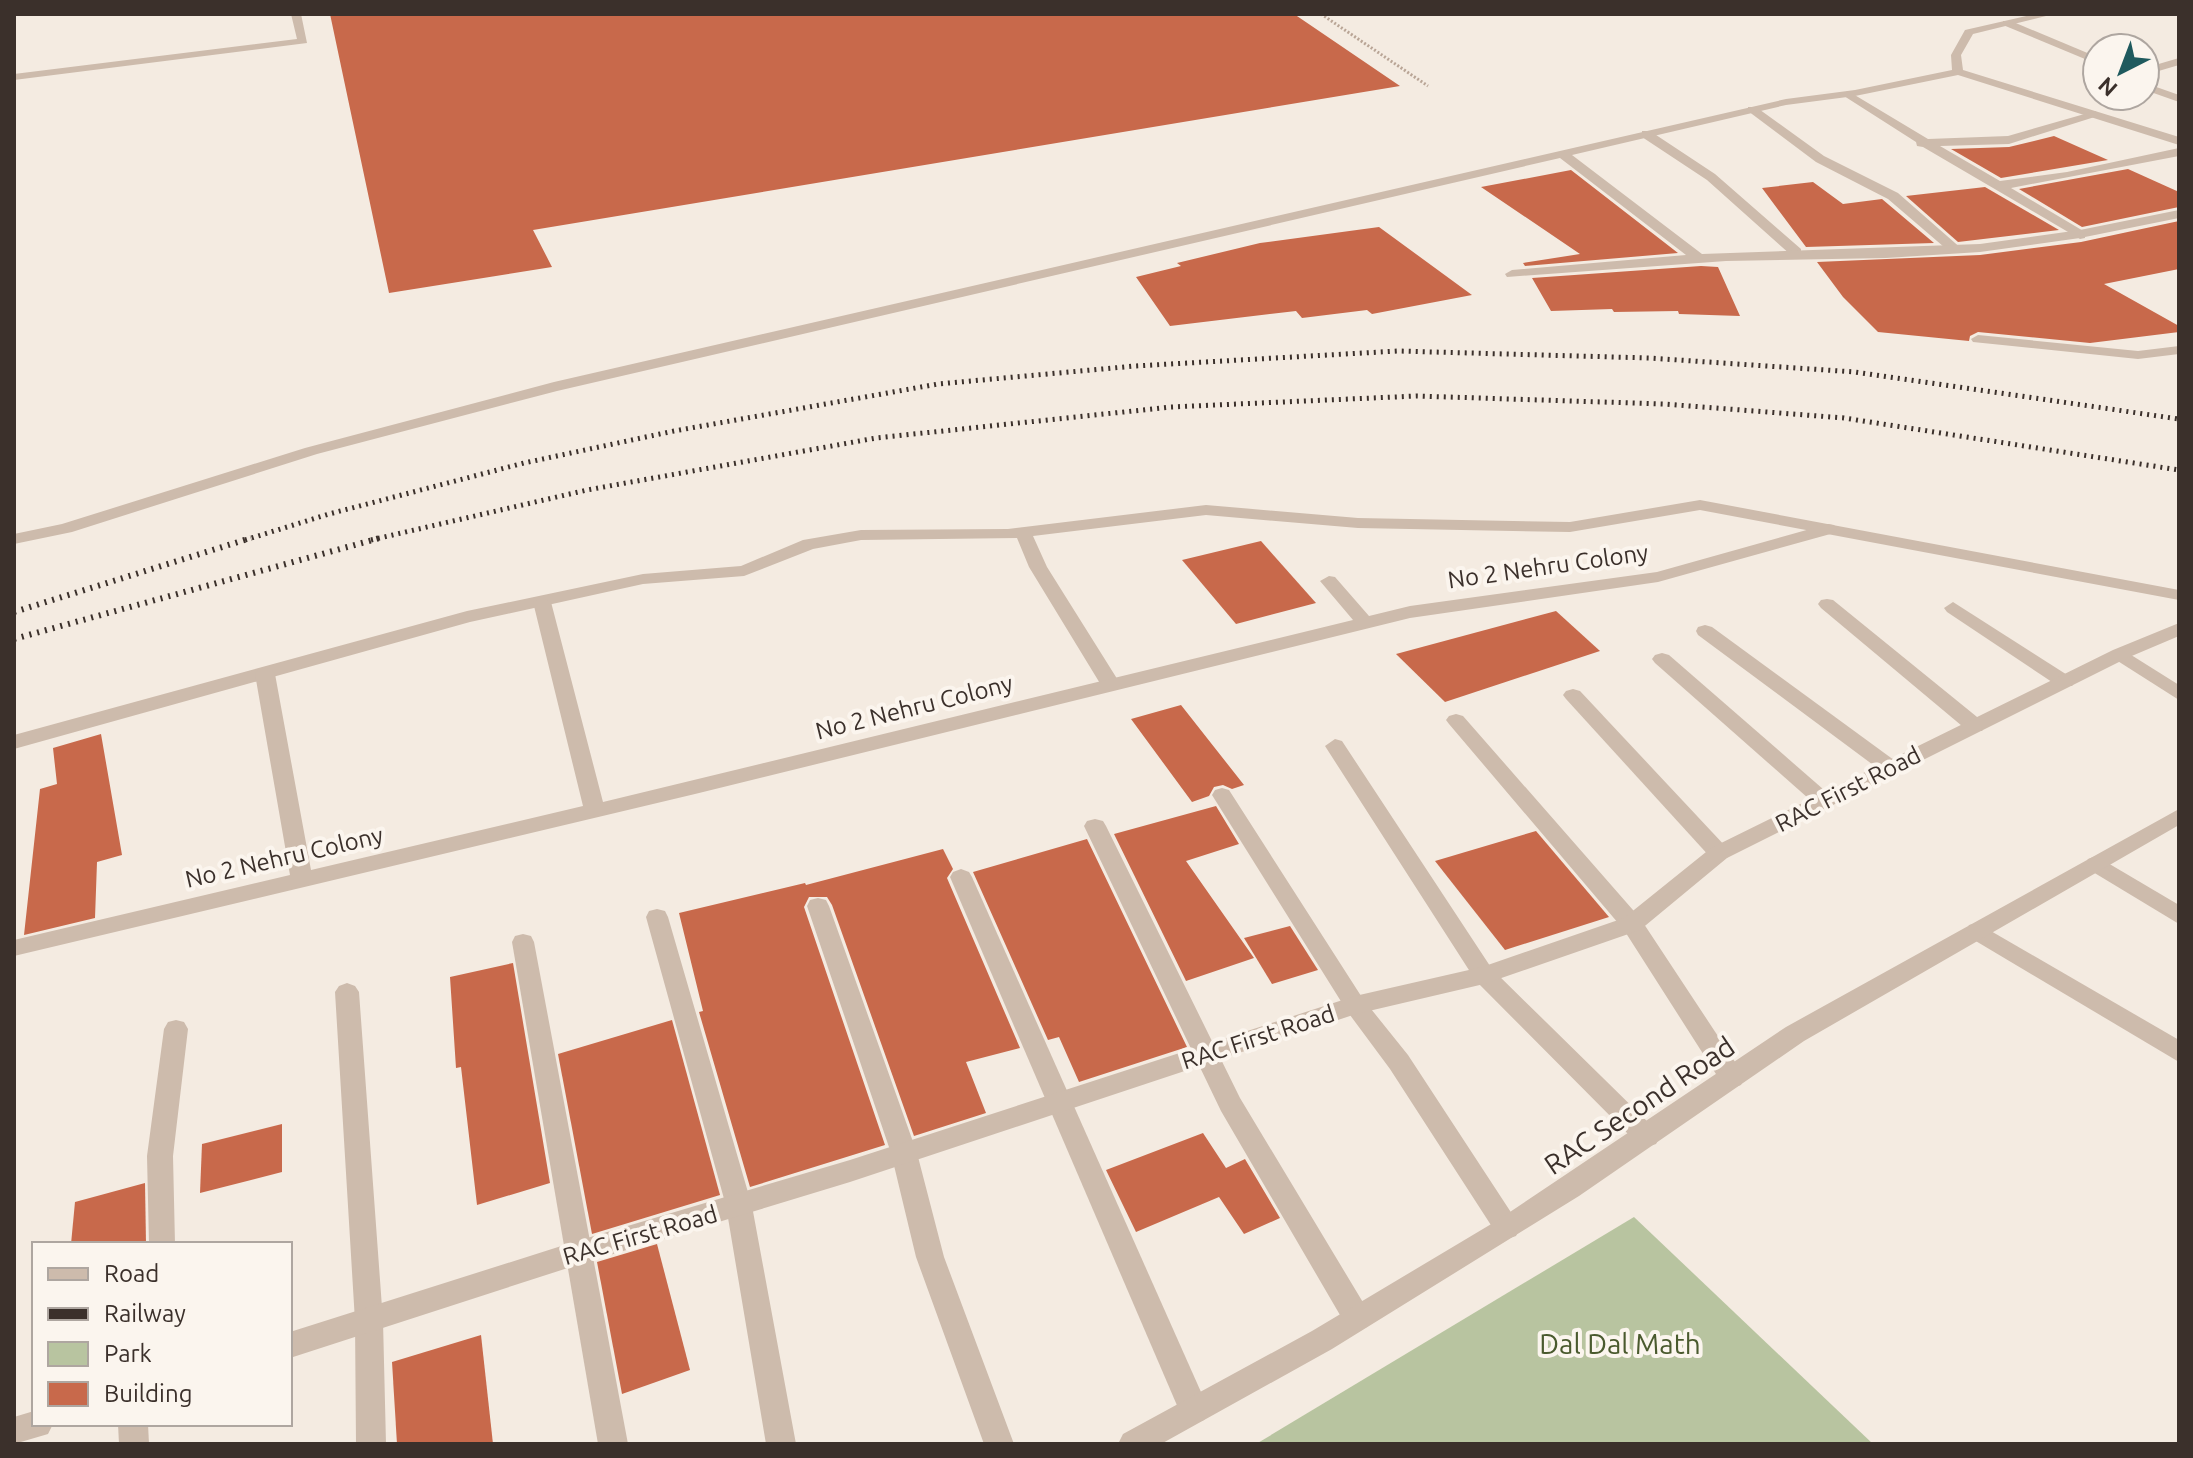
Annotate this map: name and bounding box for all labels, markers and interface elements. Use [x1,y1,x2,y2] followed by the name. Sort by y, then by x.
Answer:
[2081,32,2161,112] north arrow
[2093,72,2122,102] text: N
[1446,538,1650,593] street label: No 2 Nehru Colony
[813,669,1016,745] street label: No 2 Nehru Colony
[1771,741,1925,837] street label: RAC First Road
[182,821,386,893] street label: No 2 Nehru Colony
[1178,1000,1338,1074] street label: RAC First Road
[1538,1030,1740,1180] street label: RAC Second Road
[560,1200,720,1270] street label: RAC First Road
[32,1242,292,1426] legend
[104,1260,159,1287] text: Road
[104,1300,186,1327] text: Railway
[1539,1328,1701,1359] park label: Dal Dal Math
[104,1340,152,1367] text: Park
[104,1380,192,1407] text: Building

